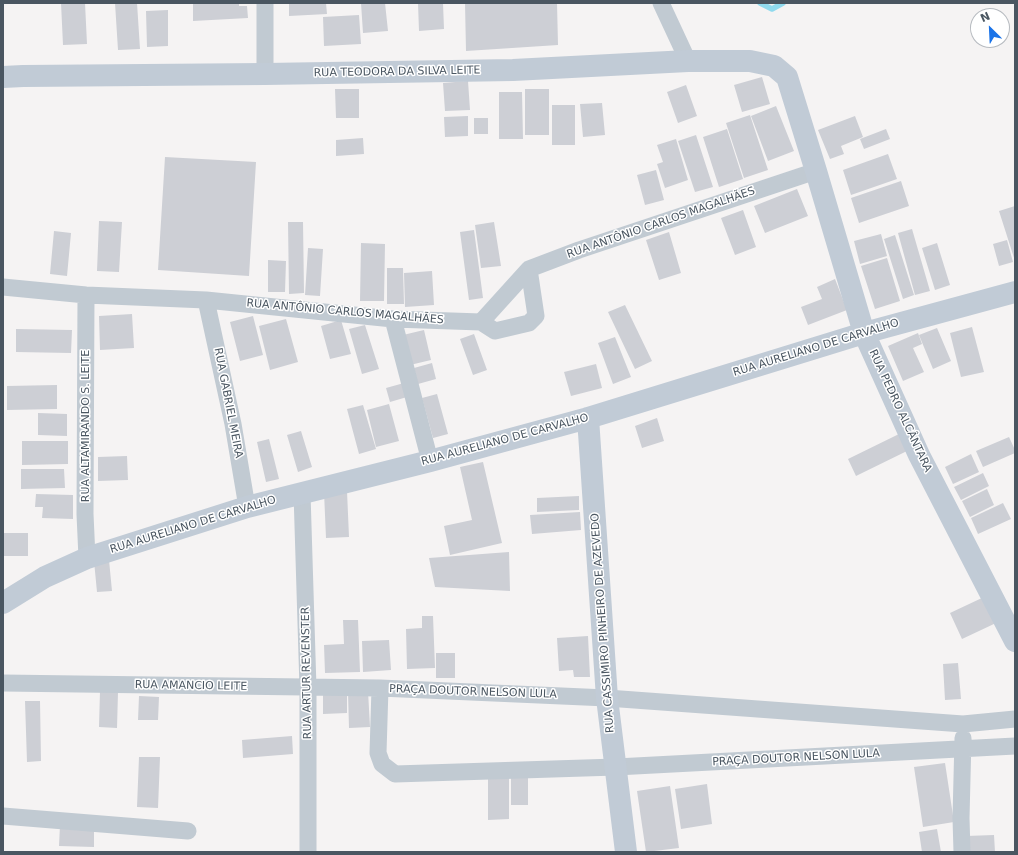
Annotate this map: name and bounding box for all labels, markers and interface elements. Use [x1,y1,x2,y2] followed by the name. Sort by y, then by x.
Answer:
[970,8,1010,48] north arrow
[978,10,992,25] text: N
[314,64,480,80] street label: RUA TEODORA DA SILVA LEITE
[565,185,757,261] street label: RUA ANTÔNIO CARLOS MAGALHÃES
[246,297,444,327] street label: RUA ANTÔNIO CARLOS MAGALHÃES
[731,316,901,380] street label: RUA AURELIANO DE CARVALHO
[211,347,245,459] street label: RUA GABRIEL MEIRA
[866,348,934,474] street label: RUA PEDRO ALCÂNTARA
[79,350,93,502] street label: RUA ALTAMIRANDO S. LEITE
[420,411,590,469] street label: RUA AURELIANO DE CARVALHO
[108,493,278,557] street label: RUA AURELIANO DE CARVALHO
[589,513,617,733] street label: RUA CASSIMIRO PINHEIRO DE AZEVEDO
[299,607,315,739] street label: RUA ARTUR REVENSTER
[135,678,247,694] street label: RUA AMANCIO LEITE
[389,682,557,702] street label: PRAÇA DOUTOR NELSON LULA
[712,747,880,769] street label: PRAÇA DOUTOR NELSON LULA

